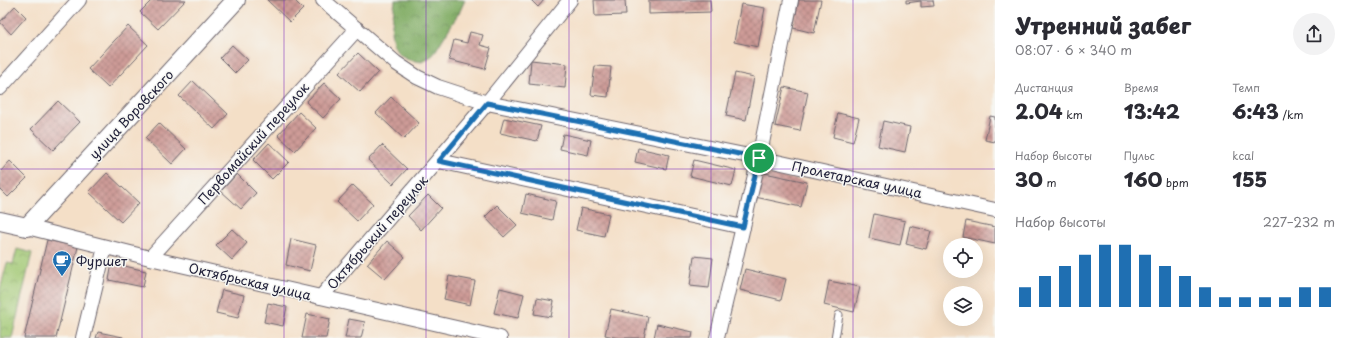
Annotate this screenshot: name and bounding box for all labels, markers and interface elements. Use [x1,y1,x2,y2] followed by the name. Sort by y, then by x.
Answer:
[1015,8,1191,41] text: Утренний забег
[1293,13,1335,55] button: share
[1015,40,1132,59] text: 08:07 · 6 × 340 m
[85,65,177,163] street label: улица Воровского
[193,78,313,208] street label: Первомайский переулок
[1015,79,1073,96] text: Дистанция
[1124,79,1159,96] text: Время
[1232,79,1260,96] text: Темп
[1015,96,1063,126] text: 2.04
[1124,96,1180,126] text: 13:42
[1232,96,1279,126] text: 6:43
[1063,106,1083,123] text: km
[1279,106,1304,123] text: /km
[742,141,776,175] pin
[748,147,770,169] icon: arrive
[1015,147,1092,164] text: Набор высоты
[1124,147,1155,164] text: Пульс
[1232,147,1254,164] text: kcal
[790,156,925,202] street label: Пролетарская улица
[1015,164,1043,194] text: 30
[1124,164,1162,194] text: 160
[1232,164,1267,194] text: 155
[322,171,432,293] street label: Октябрьский переулок
[1043,174,1057,191] text: m
[1162,174,1189,191] text: bpm
[1015,212,1106,231] text: Набор высоты
[1263,212,1335,231] text: 227–232 m
[943,238,983,326] map controls
[943,238,983,278] button: locate
[51,249,73,277] cafe icon: Фуршет
[76,251,128,270] place label: Фуршет
[187,258,314,304] street label: Октябрьская улица
[943,286,983,326] button: layers

